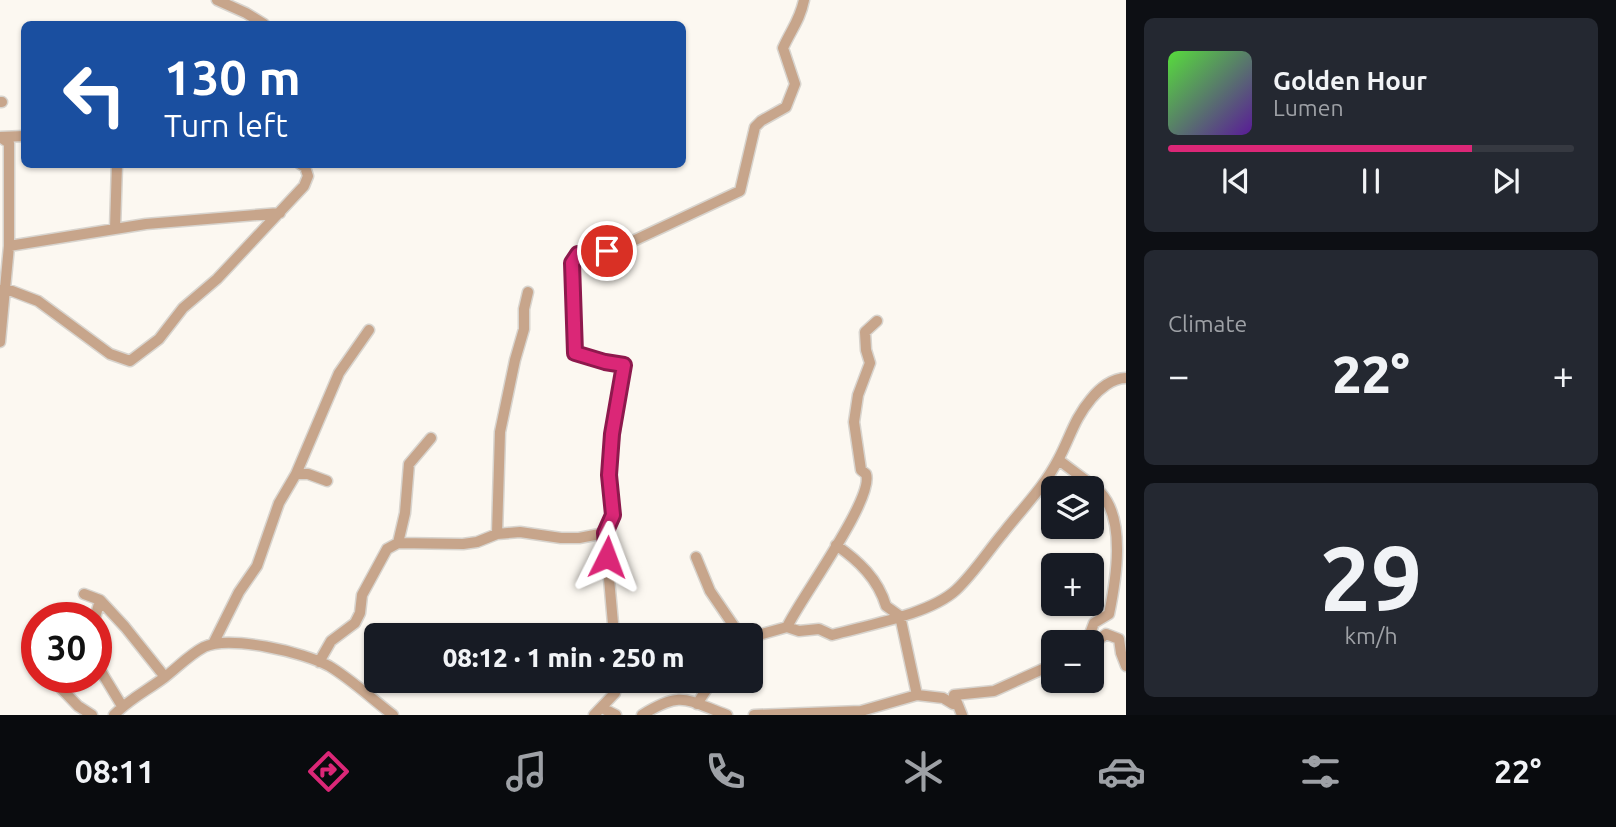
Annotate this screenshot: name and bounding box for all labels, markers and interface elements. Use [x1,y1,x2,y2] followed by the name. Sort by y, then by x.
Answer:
[49,49,140,140] icon: left
[164,49,301,104] text: 130 m
[1273,66,1427,95] text: Golden Hour
[1273,95,1344,120] text: Lumen
[164,107,288,143] text: Turn left
[1217,162,1255,200] icon: previous
[1352,162,1390,200] icon: pause
[1487,162,1525,200] icon: next
[577,221,637,281] pin
[588,232,626,270] icon: arrive
[1168,311,1247,336] text: Climate
[1332,345,1410,403] text: 22°
[1168,354,1189,396] text: −
[1553,354,1574,396] text: +
[1041,476,1104,693] map controls
[1041,476,1104,539] button: layers
[570,520,644,594] position arrow
[1320,526,1422,628] text: 29
[1041,553,1104,616] button: +
[21,602,112,693] speed limit sign: 30
[1344,623,1398,648] text: km/h
[1041,630,1104,693] button: −
[443,643,684,672] text: 08:12 · 1 min · 250 m
[304,747,353,796] icon: directions
[502,747,551,796] icon: music
[701,747,750,796] icon: phone
[899,747,948,796] icon: climate
[1097,747,1146,796] icon: car
[1296,747,1345,796] icon: filters
[75,753,155,789] text: 08:11
[1494,753,1541,789] text: 22°

